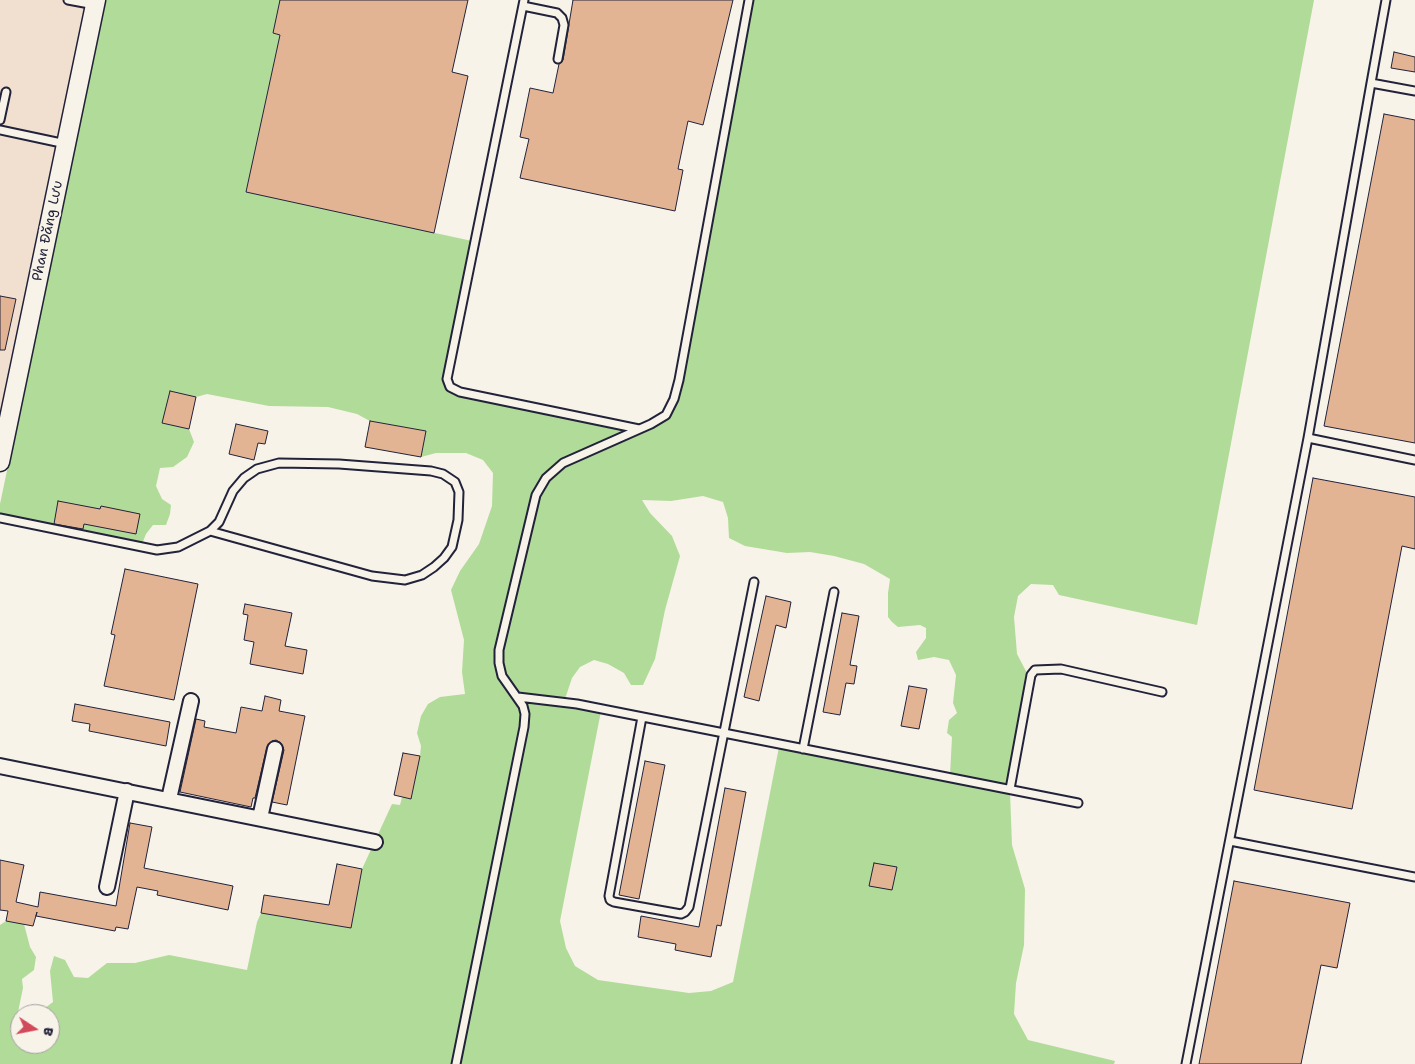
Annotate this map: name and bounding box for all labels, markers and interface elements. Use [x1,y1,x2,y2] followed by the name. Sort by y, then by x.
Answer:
[29,179,67,283] street label: Phan Đăng Lưu
[10,1004,60,1054] north arrow
[39,1026,58,1038] text: B

